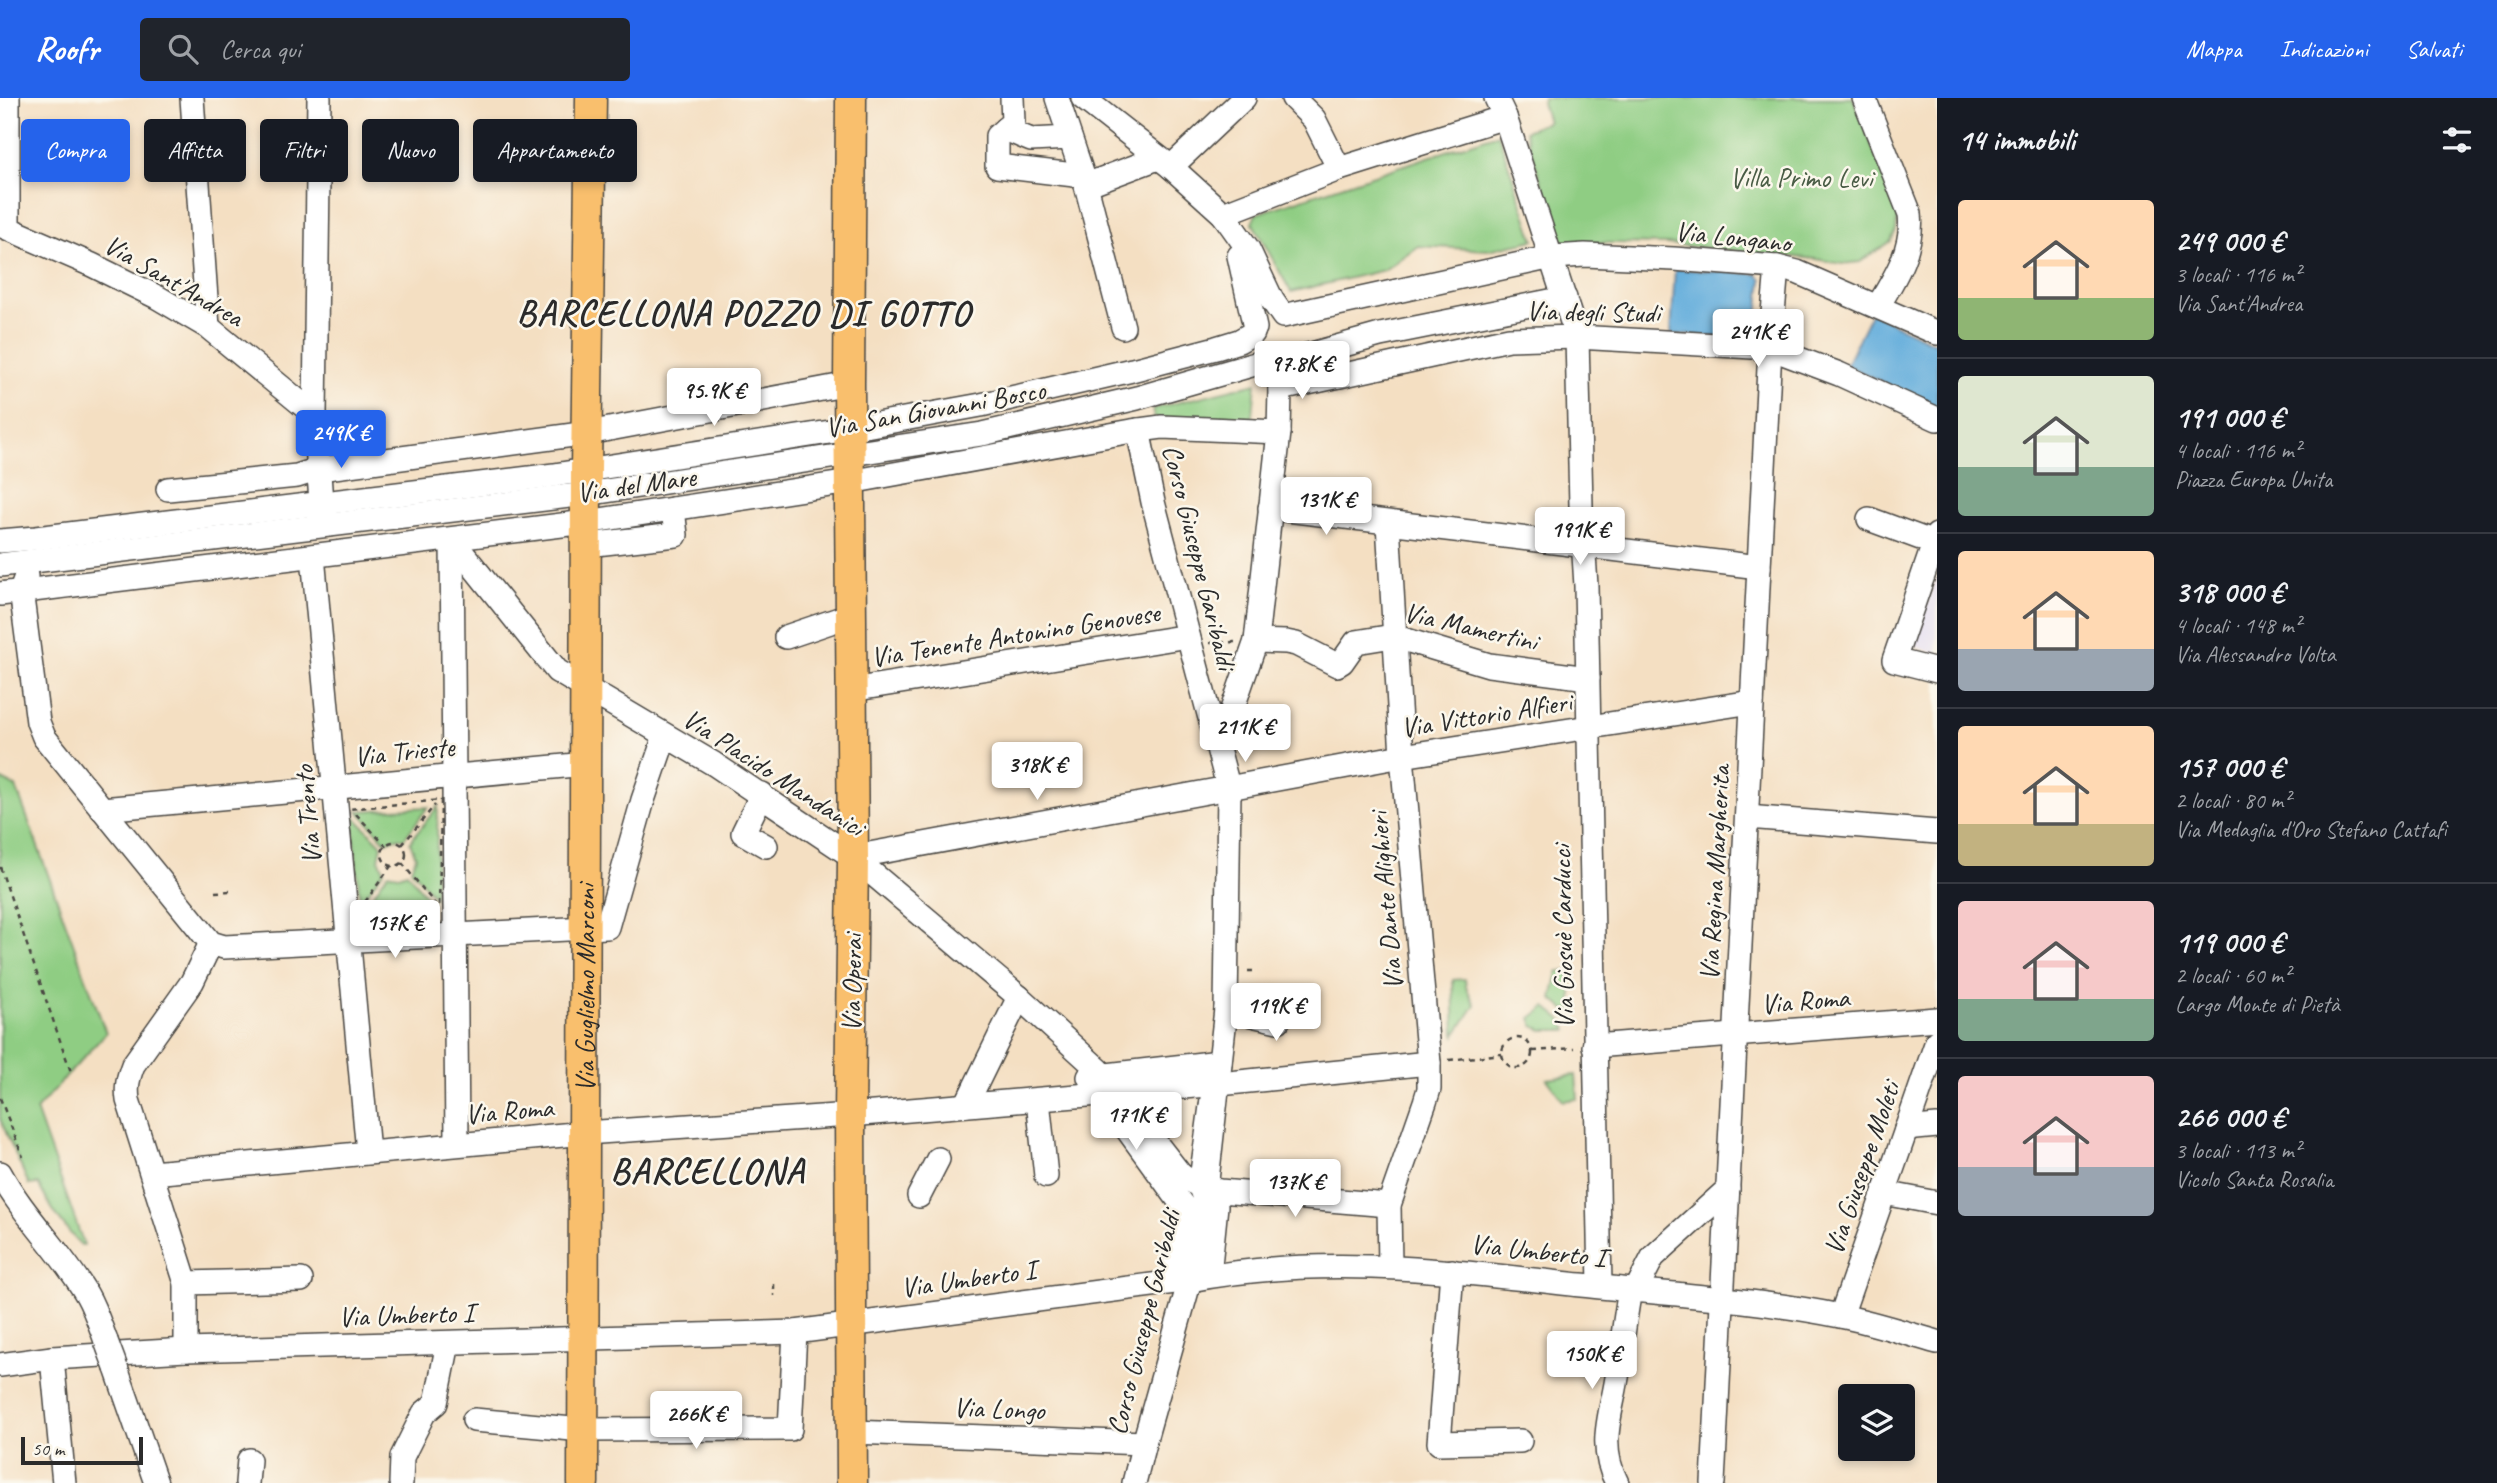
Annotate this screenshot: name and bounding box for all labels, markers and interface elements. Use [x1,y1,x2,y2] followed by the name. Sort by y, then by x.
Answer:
[140,18,630,81] search box
[35,28,98,70] text: Roofr
[164,30,202,68] icon: search
[220,33,301,66] text: Cerca qui
[2186,34,2242,64] text: Mappa
[2280,34,2368,64] text: Indicazioni
[2406,34,2462,64] text: Salvati
[21,119,130,182] chip: Compra
[144,119,246,182] chip: Affitta
[260,119,348,182] chip: Filtri
[362,119,459,182] chip: Nuovo
[473,119,637,182] chip: Appartamento
[1958,121,2075,159] text: 14 immobili
[2438,121,2476,159] icon: filters
[1729,160,1876,195] park label: Villa Primo Levi
[1673,213,1796,260] street label: Via Longano
[2175,222,2284,260] text: 249 000 €
[98,227,251,335] street label: Via Sant'Andrea
[2014,228,2098,312] icon: home
[2175,260,2301,289] text: 3 locali · 116 m²
[2175,289,2302,318] text: Via Sant'Andrea
[517,291,974,336] district label: BARCELLONA POZZO DI GOTTO
[1526,293,1664,330] street label: Via degli Studi
[1701,310,1815,369] pin: 241K €
[1729,317,1787,346] text: 241K €
[1237,342,1367,401] pin: 97.8K €
[1271,349,1333,378] text: 97.8K €
[649,368,779,428] pin: 95.9K €
[822,372,1050,445] street label: Via San Giovanni Bosco
[683,376,745,405] text: 95.9K €
[2175,398,2284,436] text: 191 000 €
[2014,404,2098,488] icon: home
[284,410,398,470] pin: 249K €
[312,418,370,447] text: 249K €
[2175,436,2301,465] text: 4 locali · 116 m²
[1155,441,1245,677] street label: Corso Giuseppe Garibaldi
[574,459,700,510] street label: Via del Mare
[2175,465,2332,494] text: Piazza Europa Unita
[1269,478,1383,537] pin: 131K €
[1297,485,1355,514] text: 131K €
[1523,508,1637,567] pin: 191K €
[1551,515,1609,544] text: 191K €
[2175,573,2284,611] text: 318 000 €
[2014,579,2098,663] icon: home
[868,594,1164,675] street label: Via Tenente Antonino Genovese
[1401,594,1545,660] street label: Via Mamertini
[2175,611,2301,640] text: 4 locali · 148 m²
[2175,640,2336,669] text: Via Alessandro Volta
[1398,683,1578,745] street label: Via Vittorio Alfieri
[676,701,874,846] street label: Via Placido Mandanici
[1188,704,1302,764] pin: 211K €
[1216,712,1274,741] text: 211K €
[352,729,458,774] street label: Via Trieste
[980,742,1094,802] pin: 318K €
[2175,748,2283,786] text: 157 000 €
[1008,750,1066,779] text: 318K €
[2014,754,2098,838] icon: home
[286,762,329,866] street label: Via Trento
[1691,762,1738,982] street label: Via Regina Margherita
[2175,786,2290,815] text: 2 locali · 80 m²
[1360,807,1411,991] street label: Via Dante Alighieri
[2175,815,2447,844] text: Via Medaglia d'Oro Stefano Cattafi
[1543,841,1582,1029] street label: Via Giosuè Carducci
[567,880,603,1092] street label: Via Guglielmo Marconi
[338,900,452,960] pin: 157K €
[366,908,424,937] text: 157K €
[2175,923,2284,961] text: 119 000 €
[2014,929,2098,1013] icon: home
[833,930,870,1032] street label: Via Operai
[2175,961,2290,990] text: 2 locali · 60 m²
[1759,979,1853,1022] street label: Via Roma
[1219,984,1333,1043] pin: 119K €
[2175,990,2340,1019] text: Largo Monte di Pietà
[1247,991,1305,1020] text: 119K €
[1816,1074,1909,1259] street label: Via Giuseppe Moleti
[463,1089,557,1132] street label: Via Roma
[1079,1093,1193,1152] pin: 171K €
[2175,1098,2285,1136] text: 266 000 €
[1107,1100,1165,1129] text: 171K €
[2014,1104,2098,1188] icon: home
[2175,1136,2301,1165] text: 3 locali · 113 m²
[610,1149,806,1194] district label: BARCELLONA
[1238,1160,1352,1219] pin: 137K €
[2175,1165,2333,1194] text: Vicolo Santa Rosalia
[1266,1167,1324,1196] text: 137K €
[1099,1202,1189,1438] street label: Corso Giuseppe Garibaldi
[1469,1226,1613,1276] street label: Via Umberto I
[899,1251,1043,1305] street label: Via Umberto I
[338,1294,480,1334] street label: Via Umberto I
[1535,1332,1649,1391] pin: 150K €
[1563,1339,1621,1368] text: 150K €
[1838,1384,1915,1461] map controls
[1838,1384,1915,1461] button: layers
[953,1389,1047,1428] street label: Via Longo
[639,1392,753,1451] pin: 266K €
[666,1399,726,1428] text: 266K €
[21,1434,144,1466] scale bar
[32,1437,64,1461] text: 50 m

